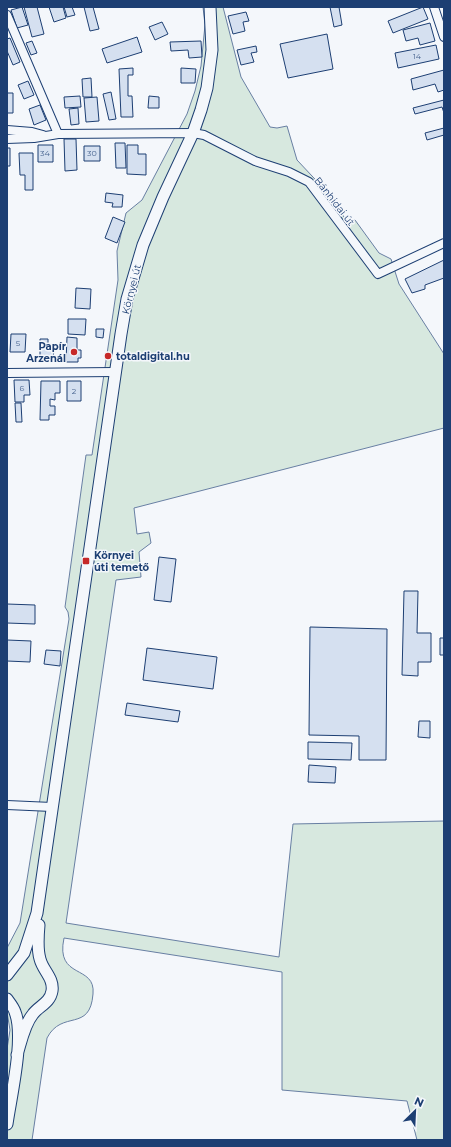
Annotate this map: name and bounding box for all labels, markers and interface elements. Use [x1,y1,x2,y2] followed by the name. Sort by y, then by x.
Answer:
[413,51,422,61] house number: 14
[40,148,51,158] house number: 34
[87,148,97,158] house number: 30
[311,174,358,228] street label: Bánhidai út
[119,263,144,315] street label: Környei út
[16,338,21,348] house number: 5
[25,340,67,365] place label: Papír Arzenál
[69,347,79,357] marker: Papír Arzenál
[116,350,190,363] place label: totaldigital.hu
[103,351,113,361] marker: totaldigital.hu
[20,383,25,393] house number: 6
[72,386,77,396] house number: 2
[94,549,150,574] place label: Környei úti temető
[81,556,91,566] marker: Környei úti temető
[395,1091,435,1131] north arrow
[412,1094,426,1110] text: N

